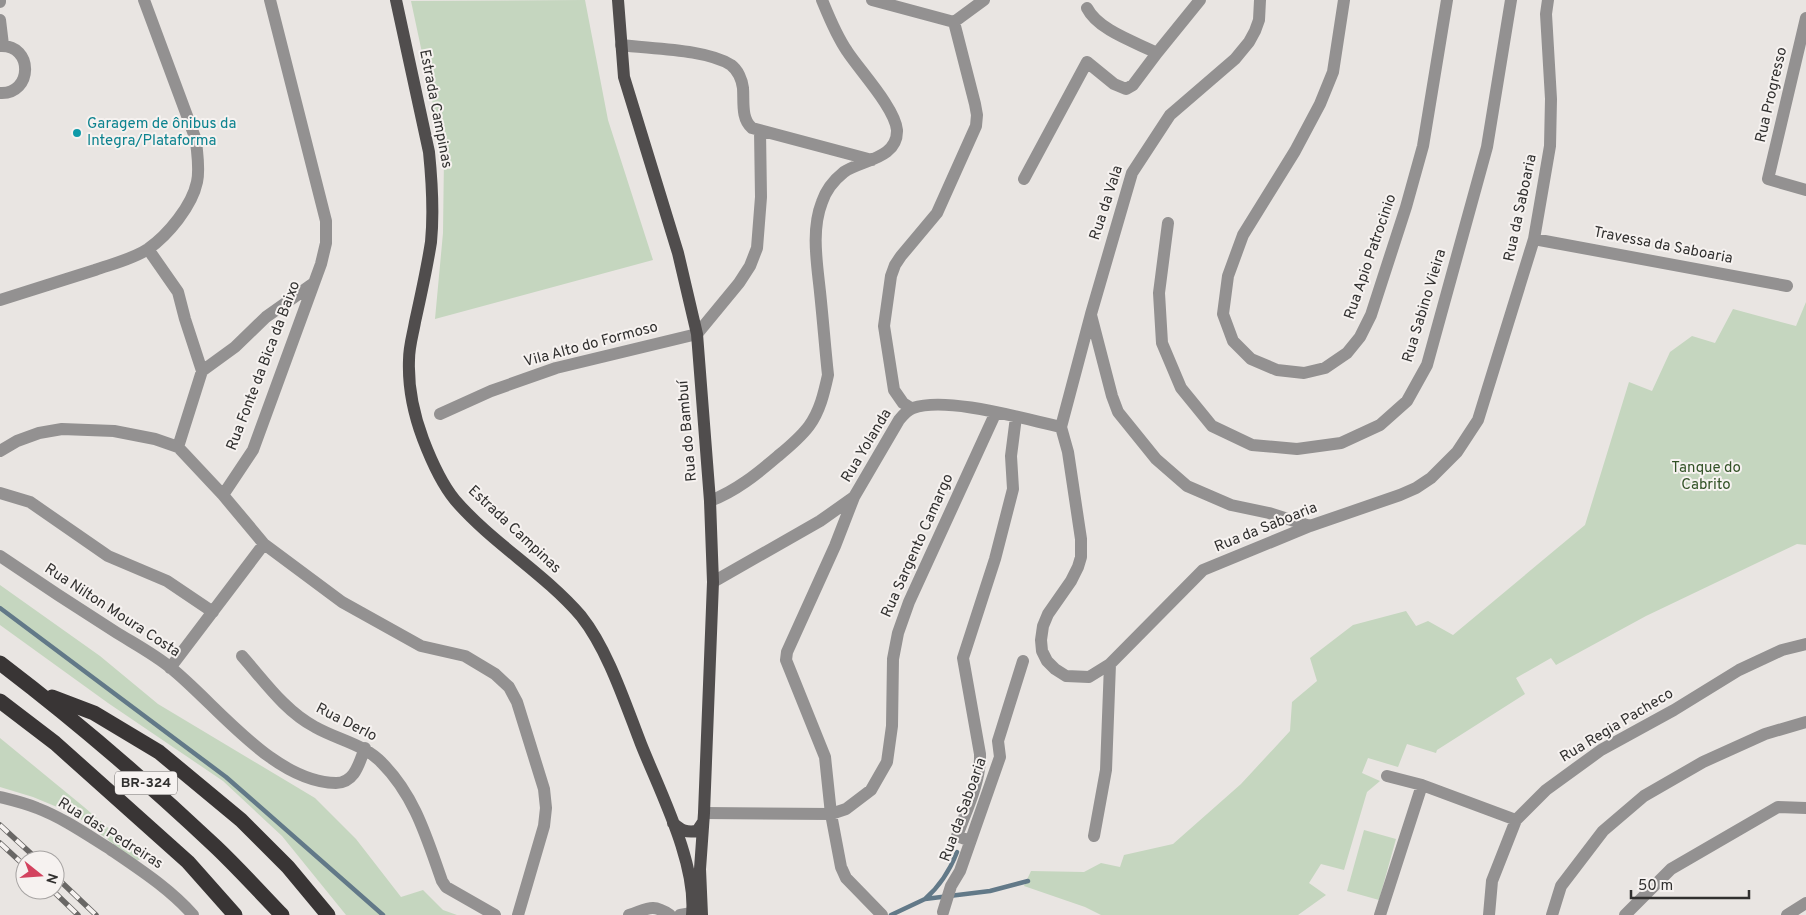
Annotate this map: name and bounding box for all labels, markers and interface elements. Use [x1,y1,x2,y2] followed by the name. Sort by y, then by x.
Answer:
[1752,45,1792,145] street label: Rua Progresso
[414,48,456,170] street label: Estrada Campinas
[87,115,236,151] place label: Garagem de ônibus da Integra/Plataforma
[71,127,83,139] marker: Garagem de ônibus da Integra/Plataforma
[1500,153,1542,263] street label: Rua da Saboaria
[1086,163,1128,243] street label: Rua da Vala
[1341,192,1401,322] street label: Rua Apio Patrocinio
[1592,223,1734,269] street label: Travessa da Saboaria
[1399,247,1451,365] street label: Rua Sabino Vieira
[223,279,305,453] street label: Rua Fonte da Bica da Baixo
[522,318,660,372] street label: Vila Alto do Formoso
[674,378,702,482] street label: Rua do Bambuí
[838,406,896,486] street label: Rua Yolanda
[1671,459,1741,495] park label: Tanque do Cabrito
[878,471,958,621] street label: Rua Sargento Camargo
[463,482,565,578] street label: Estrada Campinas
[1212,499,1320,557] street label: Rua da Saboaria
[41,560,183,662] street label: Rua Nilton Moura Costa
[1557,685,1677,767] street label: Rua Regia Pacheco
[312,700,380,746] street label: Rua Derlo
[936,755,992,865] street label: Rua da Saboaria
[115,771,177,794] road number: BR-324
[54,794,166,874] street label: Rua das Pedreiras
[15,850,65,900] north arrow
[1631,868,1748,900] scale bar
[41,871,61,886] text: N
[1638,877,1673,896] text: 50 m

